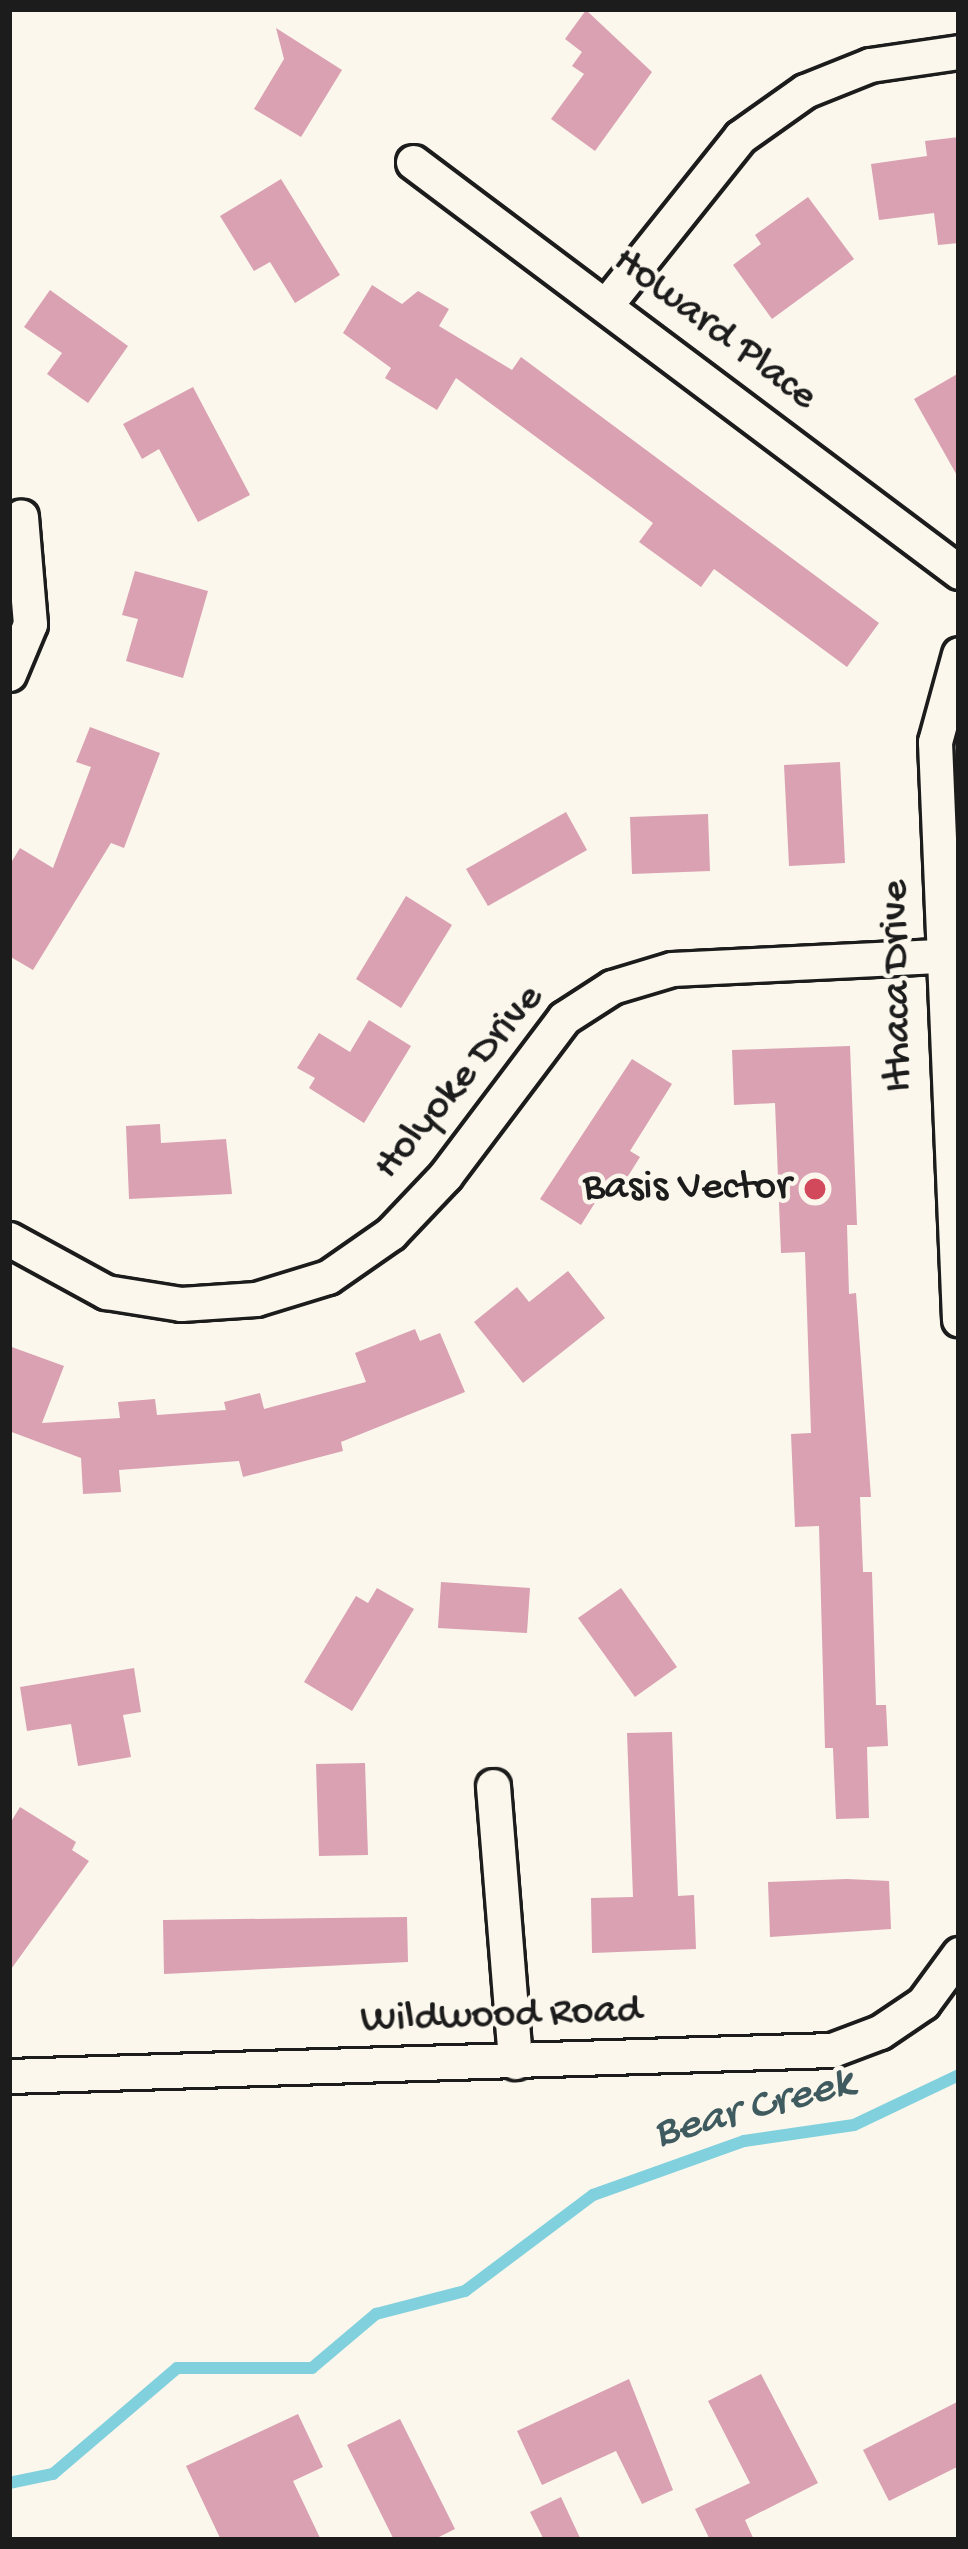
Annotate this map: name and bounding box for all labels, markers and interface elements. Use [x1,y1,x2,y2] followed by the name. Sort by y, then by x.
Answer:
[602,237,826,423] street label: Howard Place
[872,879,926,1093] street label: Ithaca Drive
[364,975,556,1191] street label: Holyoke Drive
[583,1164,791,1214] place label: Basis Vector
[802,1176,828,1202] marker: Basis Vector
[360,1987,642,2047] street label: Wildwood Road
[648,2057,860,2163] water label: Bear Creek

